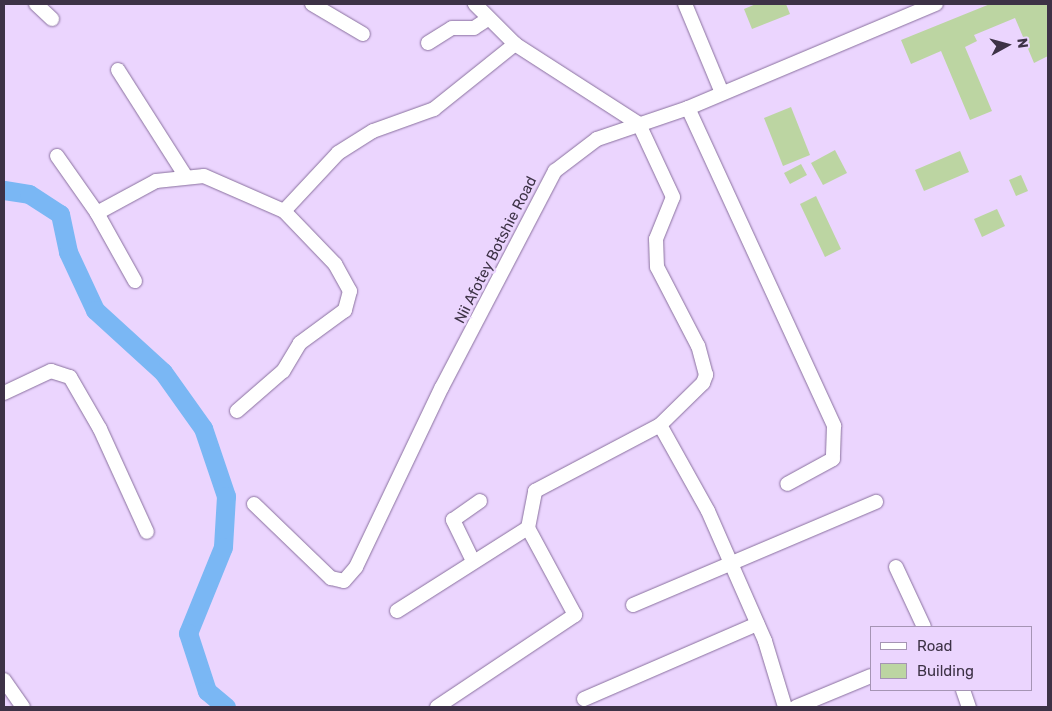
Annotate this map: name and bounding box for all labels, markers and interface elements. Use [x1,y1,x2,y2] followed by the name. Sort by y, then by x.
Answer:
[982,20,1032,70] north arrow
[1013,37,1031,49] text: N
[451,173,541,327] street label: Nii Afotey Botshie Road
[870,626,1032,691] legend
[917,637,953,655] text: Road
[917,662,974,680] text: Building

